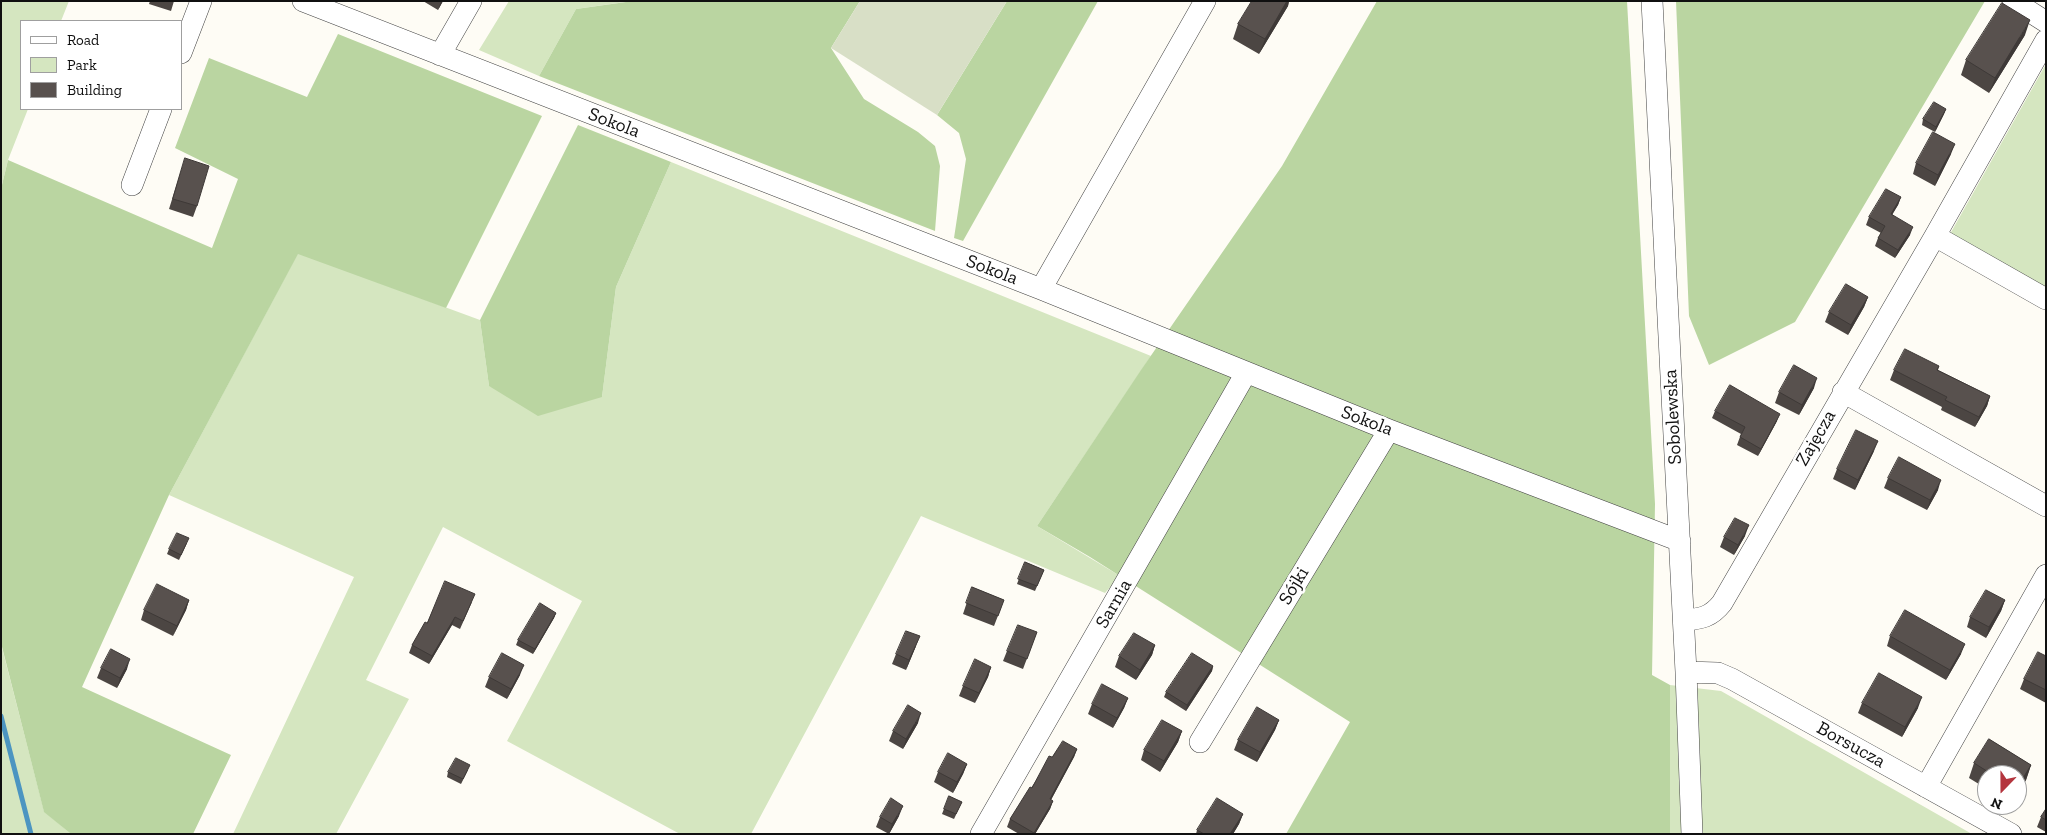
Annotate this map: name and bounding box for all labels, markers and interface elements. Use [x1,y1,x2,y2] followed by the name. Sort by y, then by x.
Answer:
[20,20,182,110] legend
[67,31,99,49] text: Road
[67,56,97,74] text: Park
[67,81,122,99] text: Building
[585,103,643,143] street label: Sokola
[963,250,1021,290] street label: Sokola
[1659,369,1687,465] street label: Sobolewska
[1338,401,1396,441] street label: Sokola
[1791,406,1841,470] street label: Zajęcza
[1274,563,1314,609] street label: Sójki
[1091,575,1137,633] street label: Sarnia
[1813,717,1889,773] street label: Borsucza
[1977,765,2027,815] north arrow
[1988,794,2005,813] text: N

